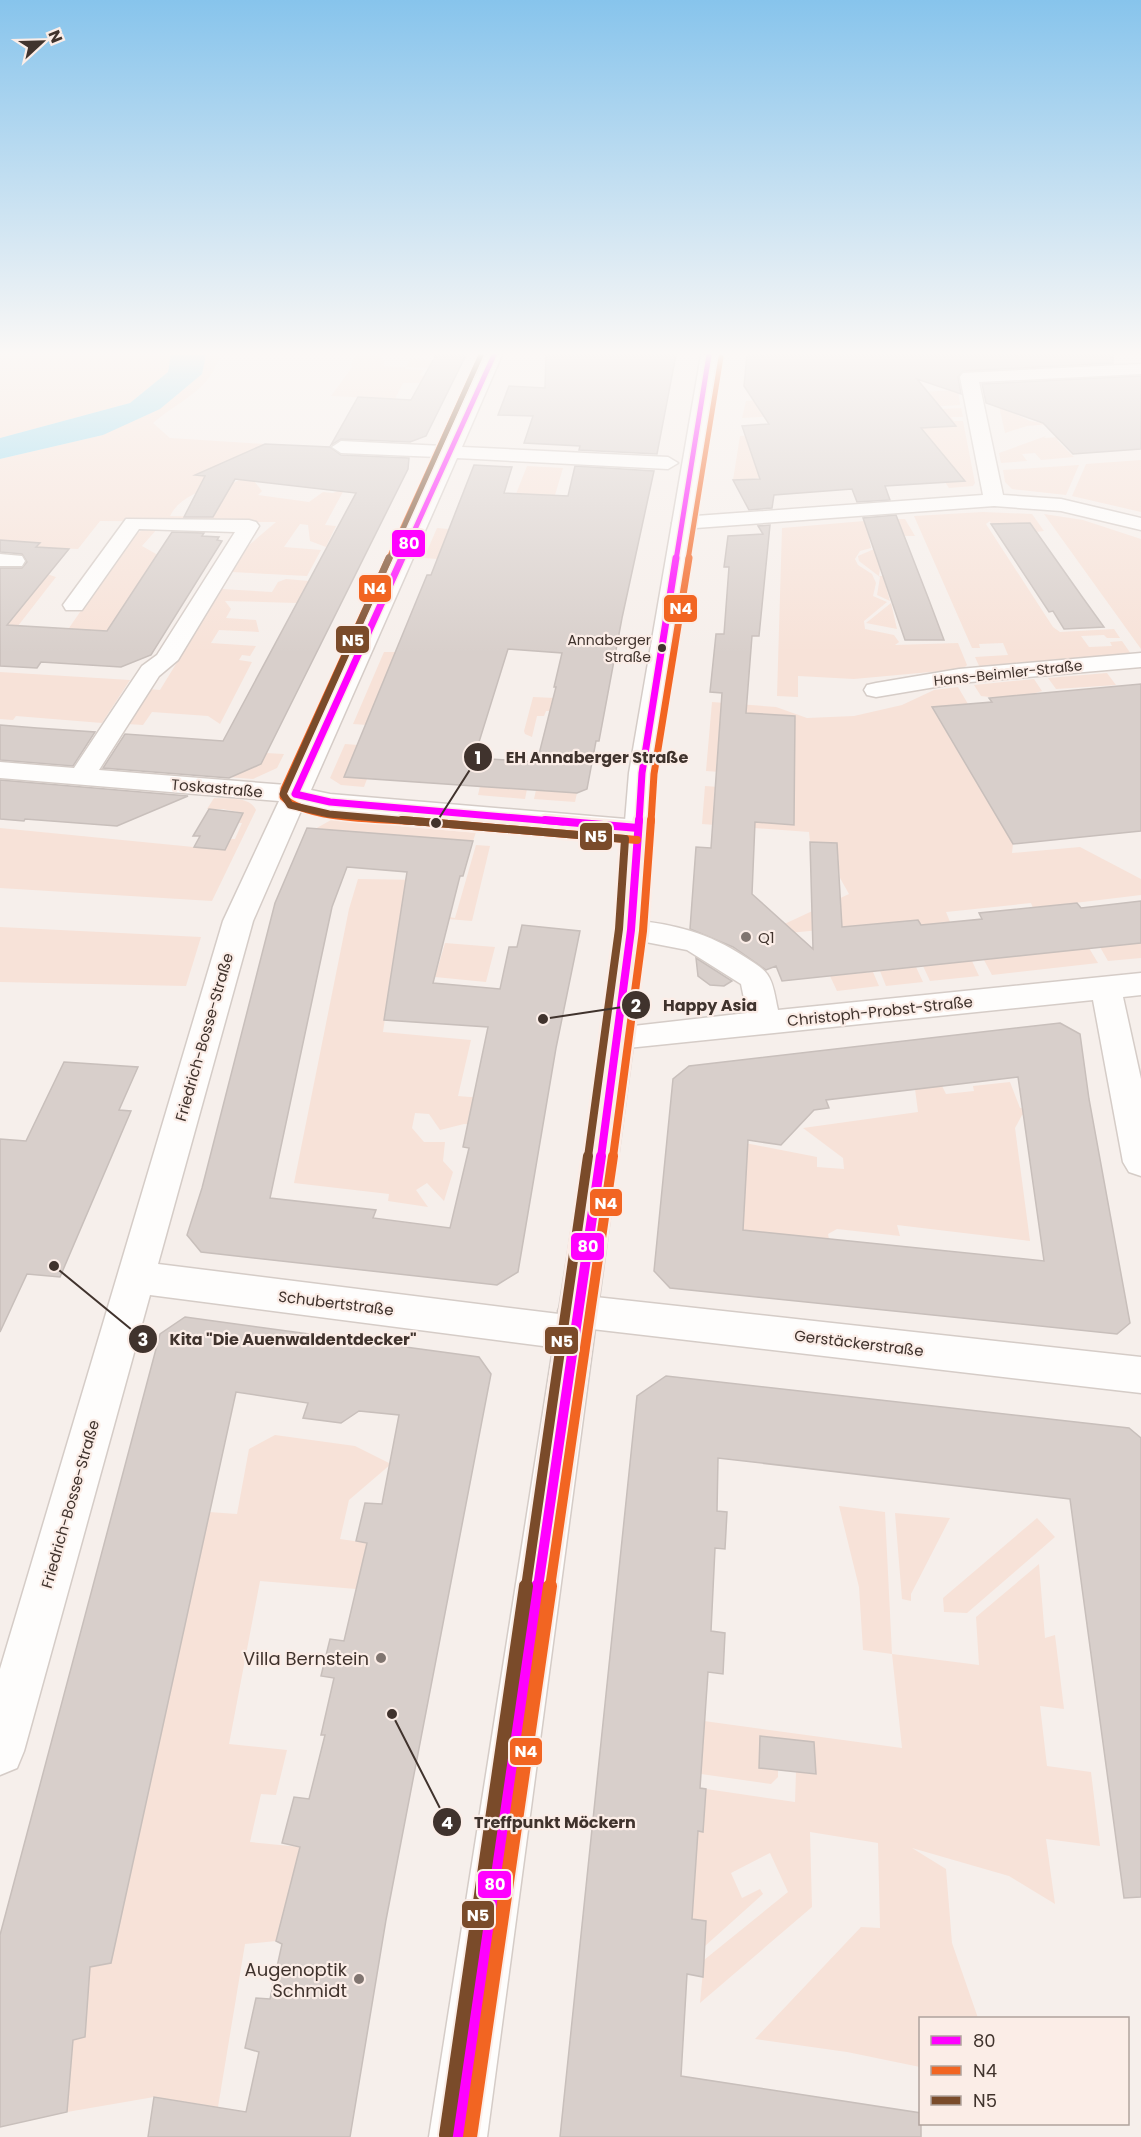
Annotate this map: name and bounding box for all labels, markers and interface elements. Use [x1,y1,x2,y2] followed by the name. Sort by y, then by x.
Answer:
[12,12,72,72] north arrow
[43,27,68,46] text: N
[391,529,426,558] line badge: 80
[399,532,419,555] text: 80
[358,574,392,603] line badge: N4
[364,577,387,600] text: N4
[663,594,698,623] line badge: N4
[670,597,693,620] text: N4
[335,625,370,654] line badge: N5
[342,629,364,652] text: N5
[567,630,651,667] place label: Annaberger Straße
[656,642,668,654] marker: Annaberger Straße
[933,655,1084,691] street label: Hans-Beimler-Straße
[463,740,700,774] callout: EH Annaberger Straße
[475,745,481,770] text: 1
[506,746,688,769] text: EH Annaberger Straße
[170,774,264,802] street label: Toskastraße
[579,822,613,851] line badge: N5
[585,825,607,848] text: N5
[758,927,775,948] place label: Q1
[739,930,753,944] marker: Q1
[170,950,238,1124] street label: Friedrich-Bosse-Straße
[621,988,769,1022] callout: Happy Asia
[786,991,974,1031] street label: Christoph-Probst-Straße
[631,993,641,1018] text: 2
[663,994,757,1017] text: Happy Asia
[589,1188,623,1217] line badge: N4
[595,1192,618,1215] text: N4
[570,1232,605,1261] line badge: 80
[578,1235,598,1258] text: 80
[277,1286,395,1320] street label: Schubertstraße
[128,1322,429,1356] callout: Kita "Die Auenwaldentdecker"
[793,1325,925,1361] street label: Gerstäckerstraße
[544,1326,579,1355] line badge: N5
[138,1327,148,1352] text: 3
[169,1328,417,1351] text: Kita "Die Auenwaldentdecker"
[551,1330,573,1353] text: N5
[36,1417,104,1591] street label: Friedrich-Bosse-Straße
[243,1646,369,1671] place label: Villa Bernstein
[374,1651,388,1665] marker: Villa Bernstein
[509,1737,543,1766] line badge: N4
[515,1740,538,1763] text: N4
[432,1805,648,1839] callout: Treffpunkt Möckern
[441,1810,453,1835] text: 4
[474,1811,636,1834] text: Treffpunkt Möckern
[477,1870,512,1899] line badge: 80
[485,1873,505,1896] text: 80
[461,1900,495,1929] line badge: N5
[467,1904,489,1927] text: N5
[245,1957,348,2003] place label: Augenoptik Schmidt
[352,1972,366,1986] marker: Augenoptik Schmidt
[919,2017,1129,2125] legend
[973,2028,996,2053] text: 80
[973,2058,997,2083] text: N4
[973,2088,997,2113] text: N5

